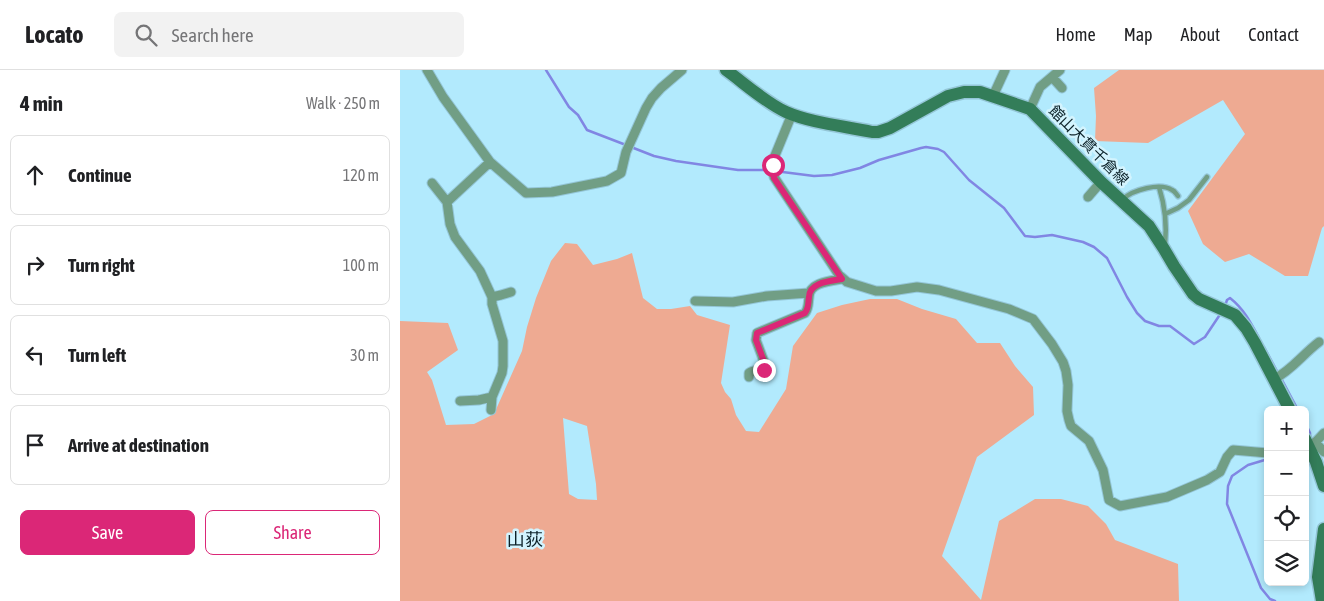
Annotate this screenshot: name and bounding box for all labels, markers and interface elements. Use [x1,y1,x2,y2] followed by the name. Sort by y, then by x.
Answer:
[114,12,464,57] search box
[25,21,84,48] text: Locato
[132,21,160,49] icon: search
[172,24,254,46] text: Search here
[1056,24,1096,45] text: Home
[1124,24,1153,45] text: Map
[1181,24,1220,45] text: About
[1248,24,1299,45] text: Contact
[20,91,63,115] text: 4 min
[306,94,380,112] text: Walk · 250 m
[1046,102,1132,188] street label: 館山大貫千倉線
[762,154,785,177] route start
[21,161,49,189] icon: ahead
[68,164,132,186] text: Continue
[343,166,379,184] text: 120 m
[21,251,49,279] icon: right
[68,254,135,276] text: Turn right
[343,256,379,274] text: 100 m
[21,341,49,369] icon: left
[68,344,126,366] text: Turn left
[350,346,379,364] text: 30 m
[753,359,776,382] route end
[1264,406,1309,586] map controls
[1264,406,1309,451] button: +
[21,431,49,459] icon: arrive
[68,434,209,456] text: Arrive at destination
[1264,451,1309,496] button: −
[1264,496,1309,541] button: locate
[20,510,195,555] button: Save
[205,510,380,555] button: Share
[507,529,543,550] district label: 山荻
[1264,541,1309,586] button: layers

